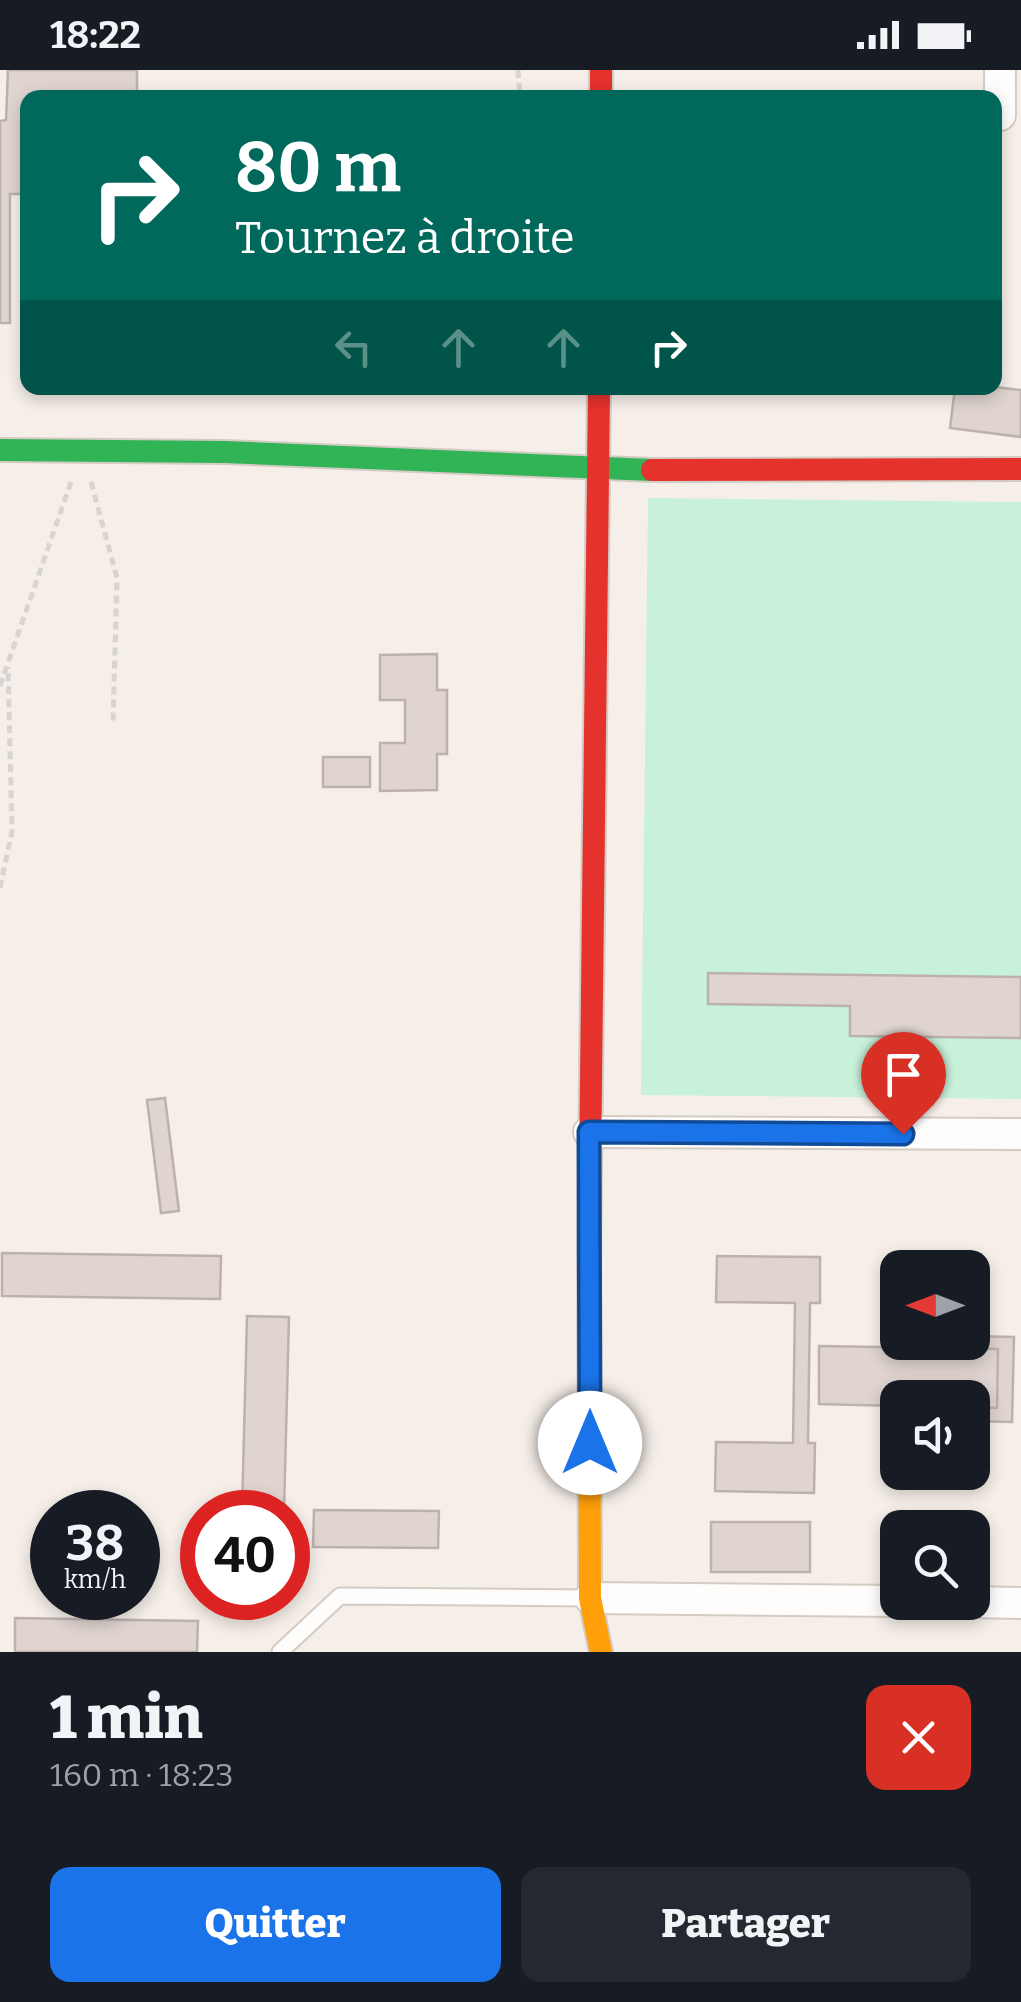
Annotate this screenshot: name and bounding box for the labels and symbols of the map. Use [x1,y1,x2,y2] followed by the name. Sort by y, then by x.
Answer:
[861,1032,946,1135] pin
[880,1250,990,1360] north arrow
[538,1391,642,1495] position arrow
[180,1490,310,1620] speed limit sign: 40

